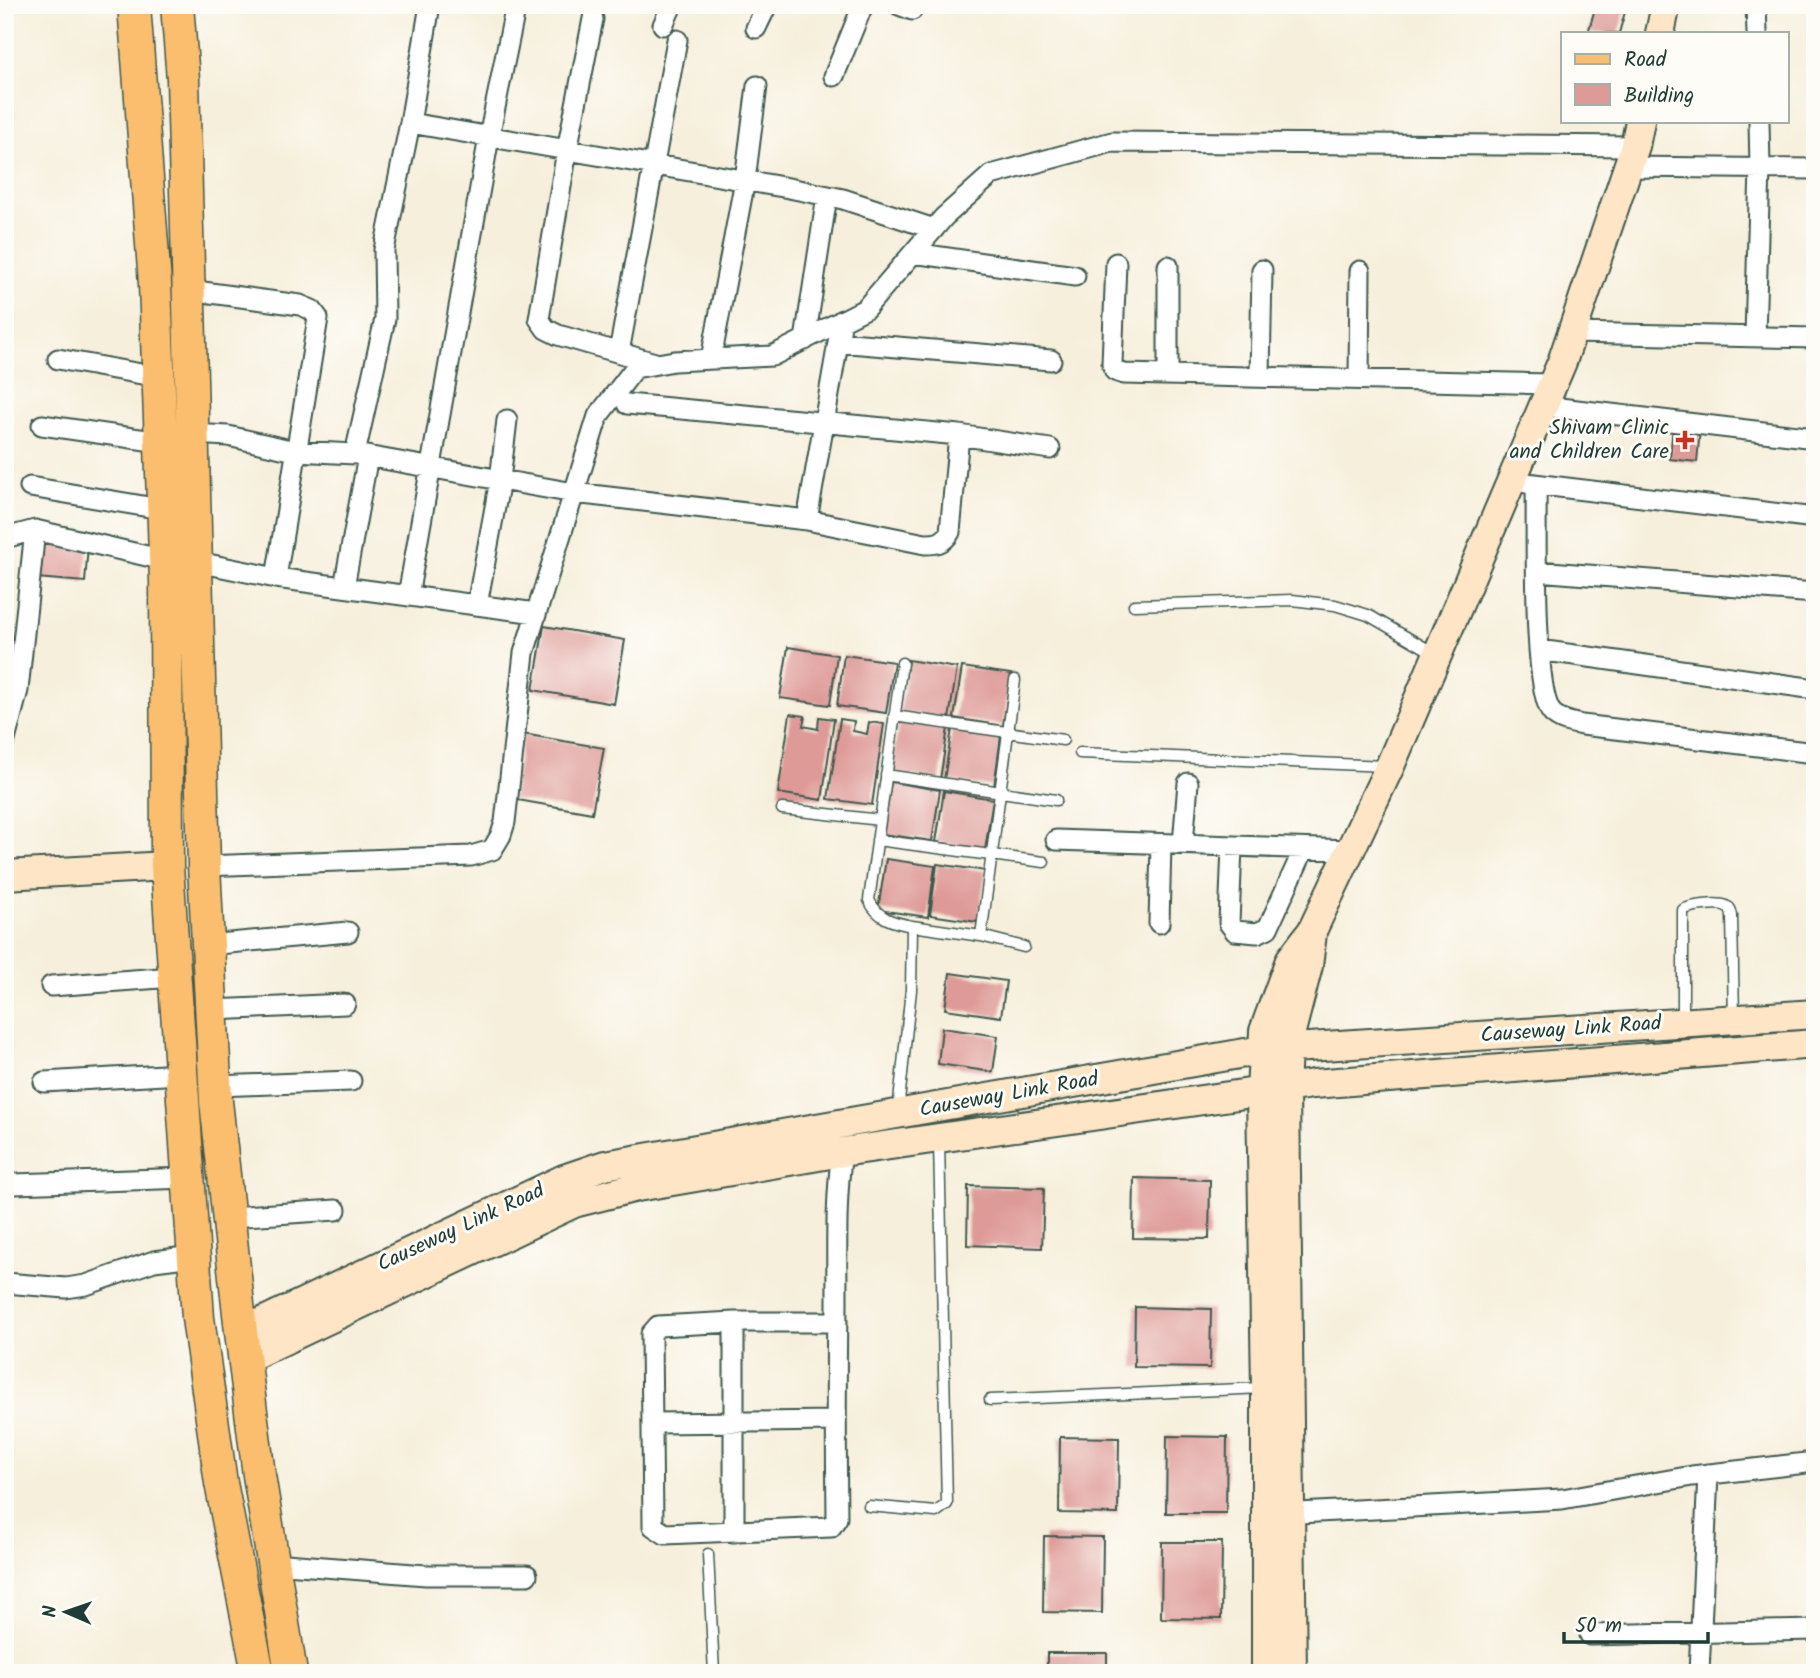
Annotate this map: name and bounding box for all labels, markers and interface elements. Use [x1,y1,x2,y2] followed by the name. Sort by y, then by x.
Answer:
[1561,32,1788,122] legend
[1624,44,1667,77] text: Road
[1624,80,1694,113] text: Building
[1510,412,1670,469] place label: Shivam Clinic and Children Care
[1675,430,1695,450] marker: Shivam Clinic and Children Care
[1479,1007,1663,1053] street label: Causeway Link Road
[917,1063,1102,1127] street label: Causeway Link Road
[372,1175,551,1281] street label: Causeway Link Road
[32,1576,102,1646] north arrow
[1564,1601,1708,1645] scale bar
[36,1605,66,1618] text: N
[1575,1610,1622,1643] text: 50 m

